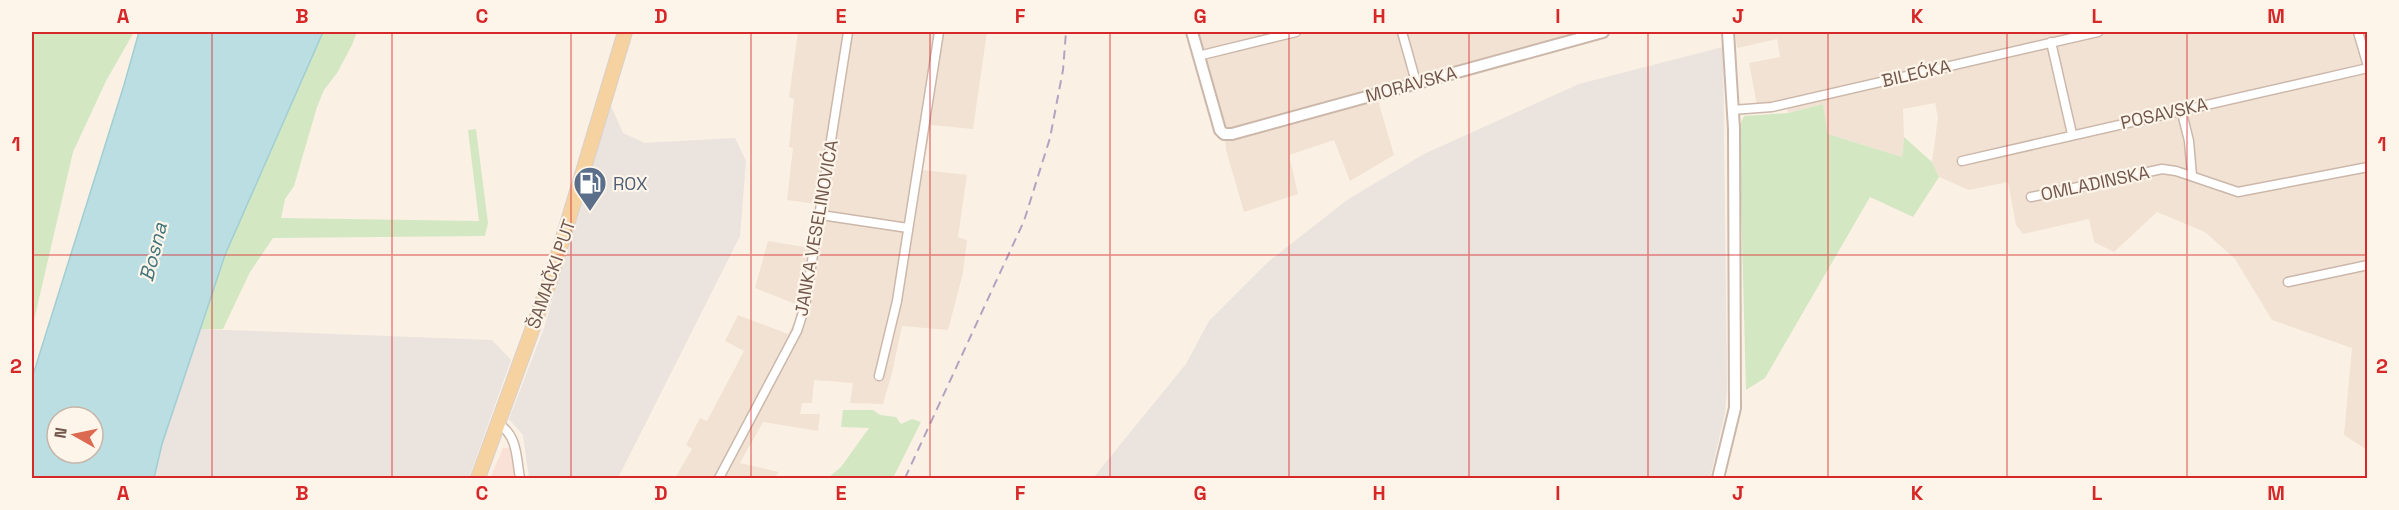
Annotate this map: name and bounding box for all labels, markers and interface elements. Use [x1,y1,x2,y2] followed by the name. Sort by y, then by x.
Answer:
[117,3,130,29] text: A
[295,3,309,29] text: B
[476,3,489,29] text: C
[654,3,668,29] text: D
[835,3,847,29] text: E
[1015,3,1026,29] text: F
[1193,3,1207,29] text: G
[1372,3,1386,29] text: H
[1555,3,1561,29] text: I
[1732,3,1744,29] text: J
[1911,3,1924,29] text: K
[2092,3,2103,29] text: L
[2267,3,2285,29] text: M
[1879,54,1953,92] street label: BILEĆKA
[1363,61,1459,107] street label: MORAVSKA
[2118,92,2210,134] street label: POSAVSKA
[11,131,21,157] text: 1
[2377,131,2387,157] text: 1
[789,138,843,318] street label: JANKA VESELINOVIĆA
[2039,160,2151,206] street label: OMLADINSKA
[572,165,608,212] fuel station icon: ROX
[613,172,647,195] place label: ROX
[522,216,581,332] street label: ŠAMAČKI PUT
[133,219,173,284] water label: Bosna
[10,353,22,379] text: 2
[2376,353,2388,379] text: 2
[45,405,105,465] north arrow
[49,426,72,440] text: N
[117,480,130,506] text: A
[295,480,309,506] text: B
[476,480,489,506] text: C
[654,480,668,506] text: D
[835,480,847,506] text: E
[1015,480,1026,506] text: F
[1193,480,1207,506] text: G
[1372,480,1386,506] text: H
[1555,480,1561,506] text: I
[1732,480,1744,506] text: J
[1911,480,1924,506] text: K
[2092,480,2103,506] text: L
[2267,480,2285,506] text: M

